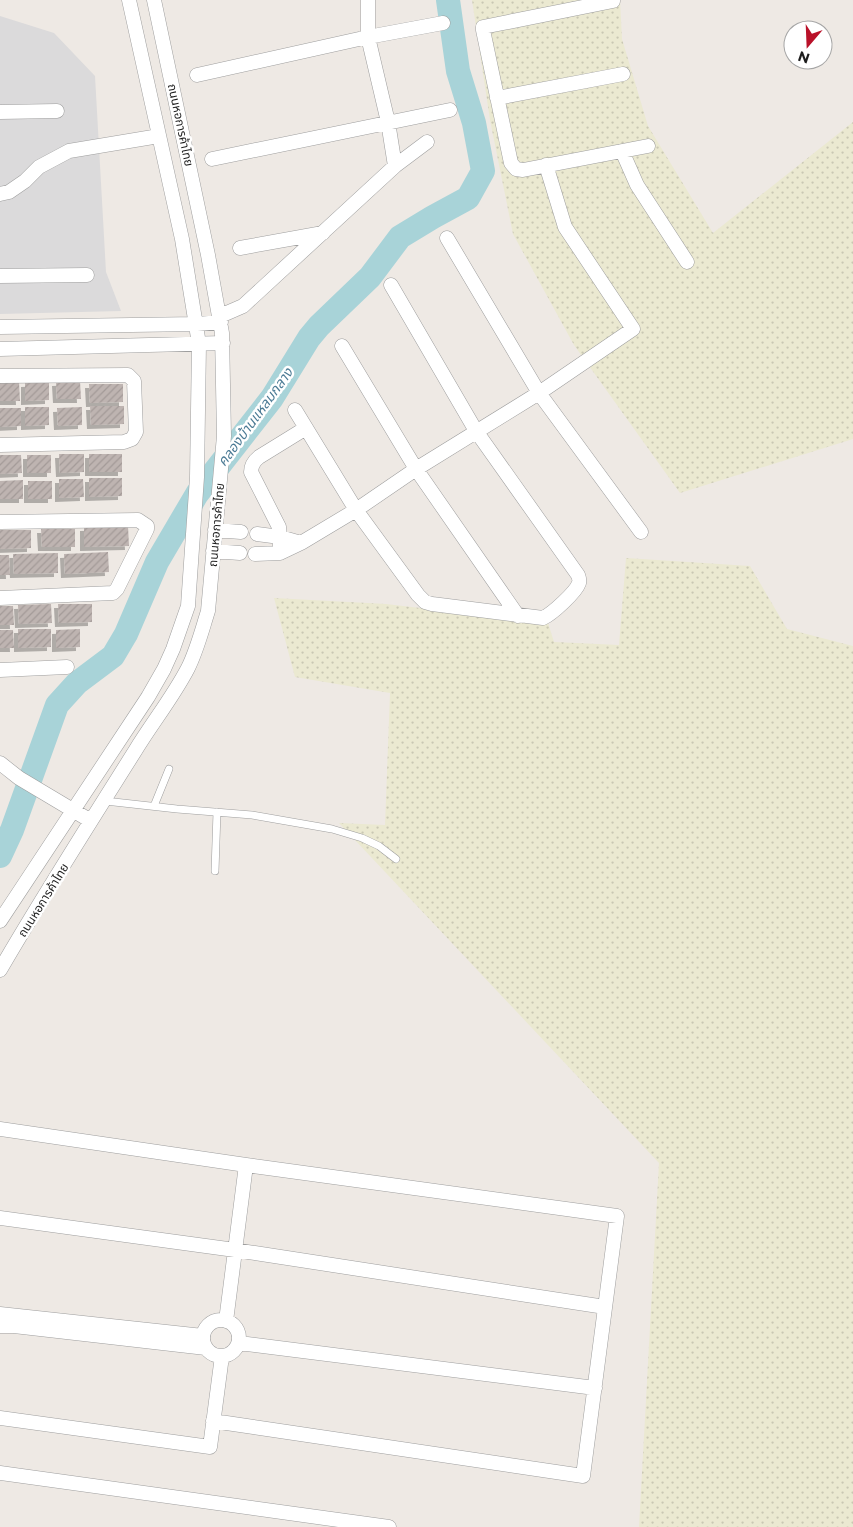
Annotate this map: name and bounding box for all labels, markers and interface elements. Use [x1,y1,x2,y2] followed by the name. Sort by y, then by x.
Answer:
[783,20,833,70] north arrow
[795,47,812,68] text: N
[165,82,197,168] street label: ถนนหอการค้าไทย
[213,363,298,470] water label: คลองบ้านแหลมกลาง
[205,482,227,568] street label: ถนนหอการค้าไทย
[14,860,72,940] street label: ถนนหอการค้าไทย

